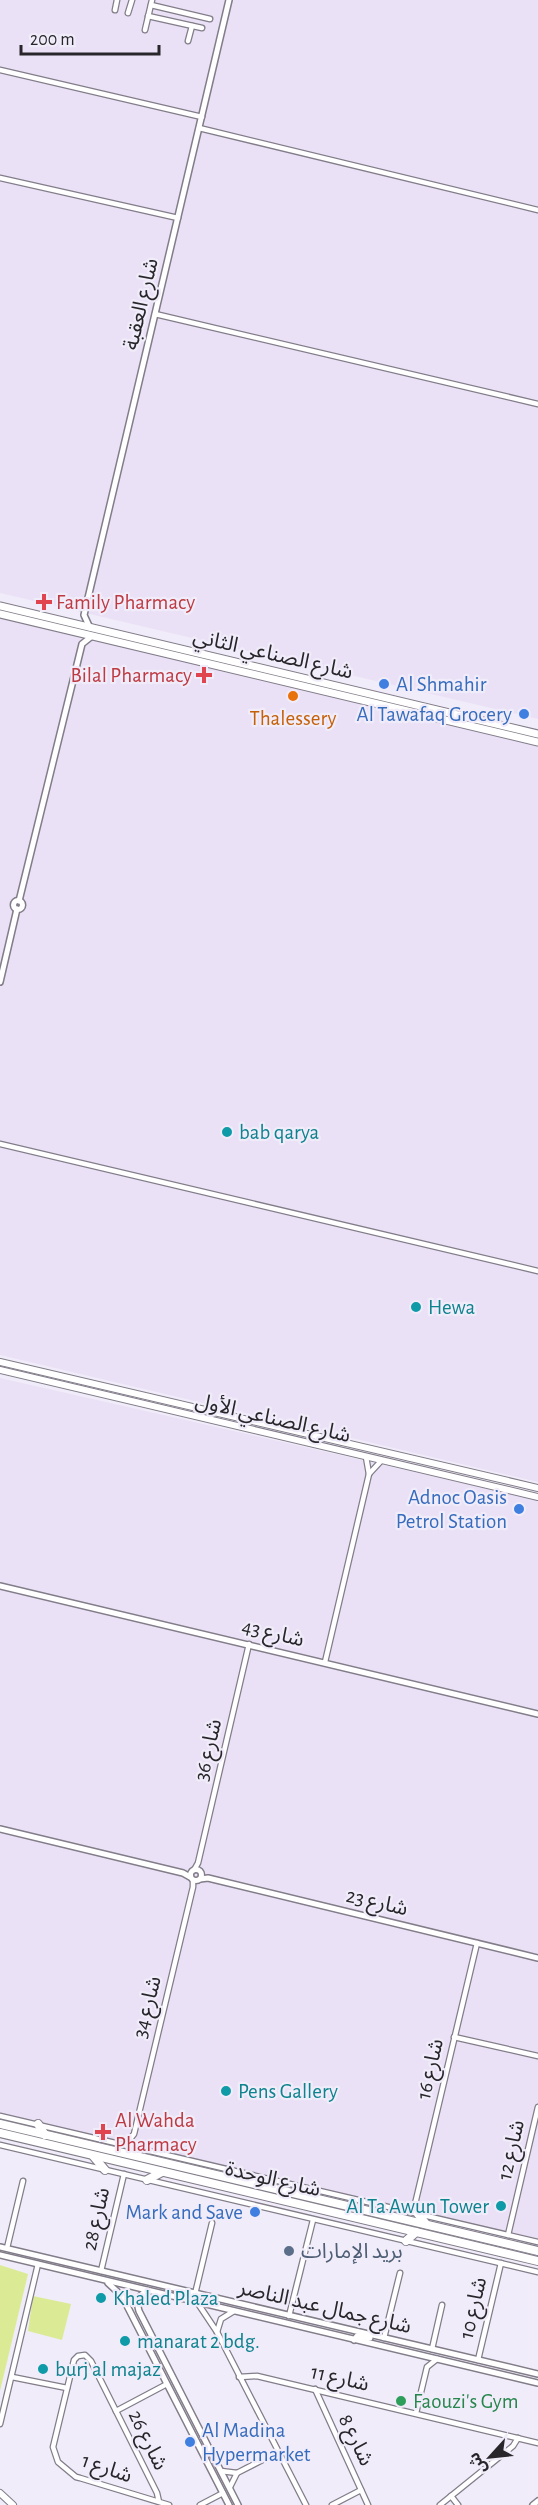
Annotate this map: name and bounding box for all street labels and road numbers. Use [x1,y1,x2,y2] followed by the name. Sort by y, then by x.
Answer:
[120,256,166,353] street label: شارع العقبة
[190,625,355,687] street label: شارع الصناعي الثاني
[192,1389,353,1451] street label: شارع الصناعي الأول
[239,1616,306,1654] street label: شارع 43
[191,1717,229,1784] street label: شارع 36
[343,1885,410,1923] street label: شارع 23
[129,1974,169,2041] street label: شارع 34
[413,2037,451,2102] street label: شارع 16
[494,2118,532,2183] street label: شارع 12
[223,2158,323,2204] street label: شارع الوحدة
[79,2185,117,2253] street label: شارع 28
[456,2275,494,2342] street label: شارع 10
[235,2277,413,2341] street label: شارع جمال عبد الناصر
[308,2361,371,2399] street label: شارع 11
[121,2407,171,2475] street label: شارع 26
[331,2411,377,2471] street label: شارع 8
[78,2450,135,2490] street label: شارع 1

